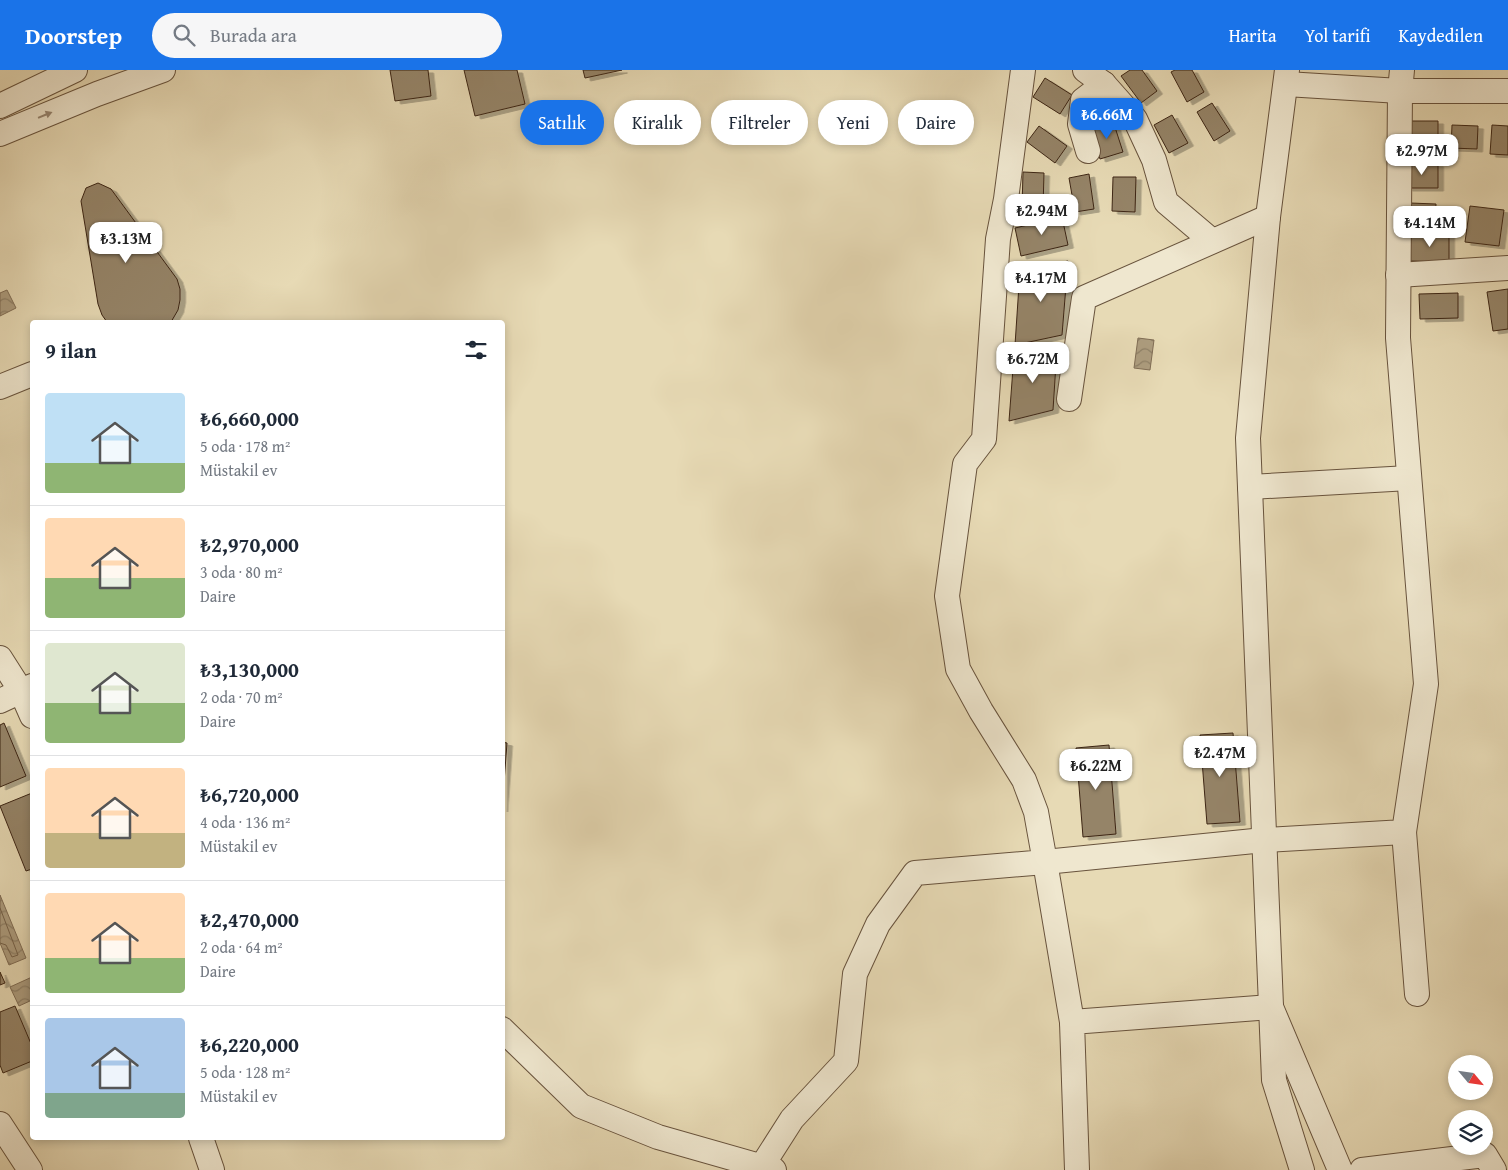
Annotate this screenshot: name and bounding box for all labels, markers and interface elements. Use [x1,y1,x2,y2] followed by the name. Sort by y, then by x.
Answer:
[152,13,502,58] search box
[25,18,122,53] text: Doorstep
[170,21,198,49] icon: search
[210,21,297,49] text: Burada ara
[1229,22,1276,49] text: Harita
[1304,22,1371,49] text: Yol tarifi
[1399,22,1483,49] text: Kaydedilen
[1066,98,1148,140] pin: ₺6.66M
[520,100,604,145] chip: Satılık
[614,100,701,145] chip: Kiralık
[711,100,808,145] chip: Filtreler
[818,100,888,145] chip: Yeni
[898,100,974,145] chip: Daire
[1081,102,1133,126] text: ₺6.66M
[38,111,52,119] one-way arrow
[1381,134,1463,176] pin: ₺2.97M
[1396,138,1448,162] text: ₺2.97M
[1001,194,1083,236] pin: ₺2.94M
[1016,198,1068,222] text: ₺2.94M
[1389,206,1471,248] pin: ₺4.14M
[1404,210,1456,234] text: ₺4.14M
[85,222,167,264] pin: ₺3.13M
[100,226,152,250] text: ₺3.13M
[1000,260,1082,303] pin: ₺4.17M
[1015,265,1067,289] text: ₺4.17M
[45,335,97,366] text: 9 ilan
[462,336,490,364] icon: filters
[992,342,1074,384] pin: ₺6.72M
[1007,346,1059,370] text: ₺6.72M
[200,403,299,434] text: ₺6,660,000
[85,413,145,473] icon: home
[200,434,290,458] text: 5 oda · 178 m²
[200,458,277,482] text: Müstakil ev
[200,529,299,560] text: ₺2,970,000
[85,538,145,598] icon: home
[200,560,283,584] text: 3 oda · 80 m²
[200,584,236,608] text: Daire
[200,654,299,685] text: ₺3,130,000
[85,663,145,723] icon: home
[200,685,283,709] text: 2 oda · 70 m²
[200,709,236,733] text: Daire
[1179,736,1261,778] pin: ₺2.47M
[1194,740,1246,764] text: ₺2.47M
[1055,748,1137,791] pin: ₺6.22M
[1070,753,1122,777] text: ₺6.22M
[200,779,299,810] text: ₺6,720,000
[85,788,145,848] icon: home
[200,810,290,834] text: 4 oda · 136 m²
[200,834,277,858] text: Müstakil ev
[200,904,299,935] text: ₺2,470,000
[85,913,145,973] icon: home
[200,935,283,959] text: 2 oda · 64 m²
[200,959,236,983] text: Daire
[200,1029,299,1060] text: ₺6,220,000
[85,1038,145,1098] icon: home
[1448,1055,1492,1100] north arrow
[1448,1055,1493,1155] map controls
[200,1060,290,1084] text: 5 oda · 128 m²
[200,1084,277,1108] text: Müstakil ev
[1448,1110,1493,1155] button: layers

